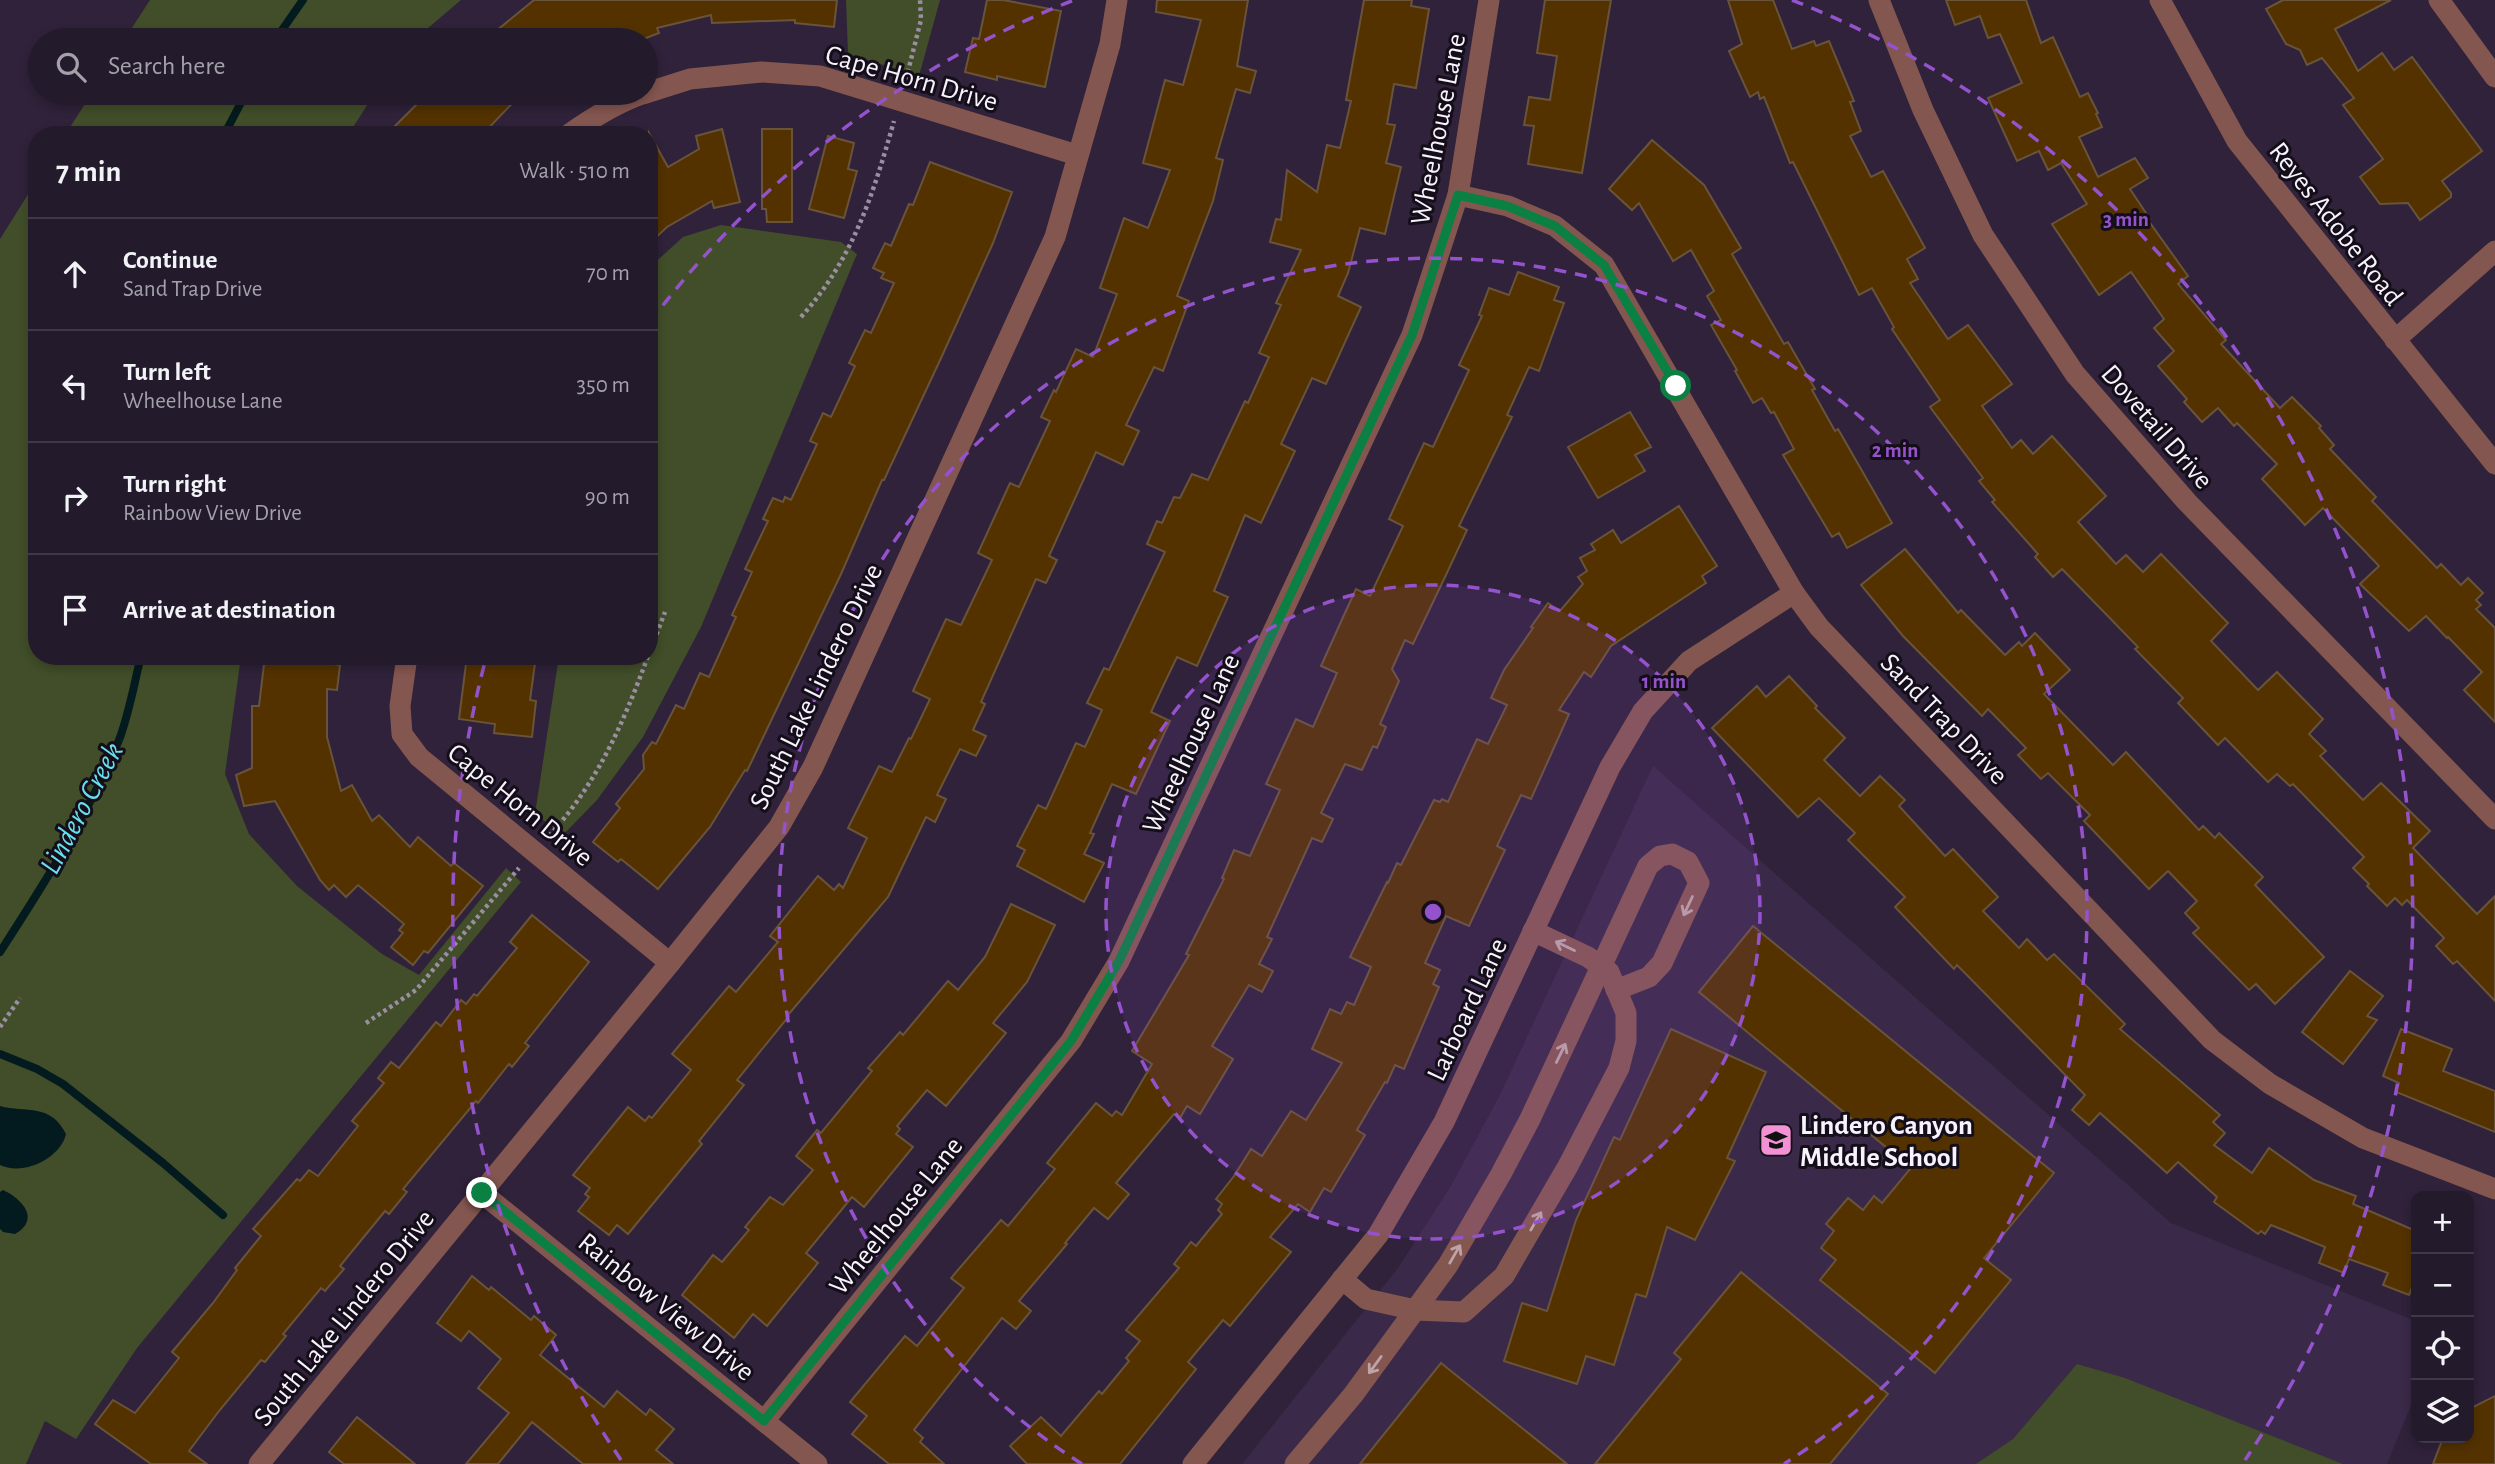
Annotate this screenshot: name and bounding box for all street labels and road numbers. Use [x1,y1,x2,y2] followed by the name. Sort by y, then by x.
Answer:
[1407,31,1471,227] street label: Wheelhouse Lane
[822,41,1001,117] street label: Cape Horn Drive
[2263,137,2408,311] street label: Reyes Adobe Road
[2095,360,2218,495] street label: Dovetail Drive
[745,560,888,814] street label: South Lake Lindero Drive
[1875,649,2013,790] street label: Sand Trap Drive
[1138,650,1246,838] street label: Wheelhouse Lane
[442,739,598,872] street label: Cape Horn Drive
[1423,934,1513,1086] street label: Larboard Lane
[825,1132,969,1301] street label: Wheelhouse Lane
[249,1205,440,1432] street label: South Lake Lindero Drive
[572,1228,759,1387] street label: Rainbow View Drive

